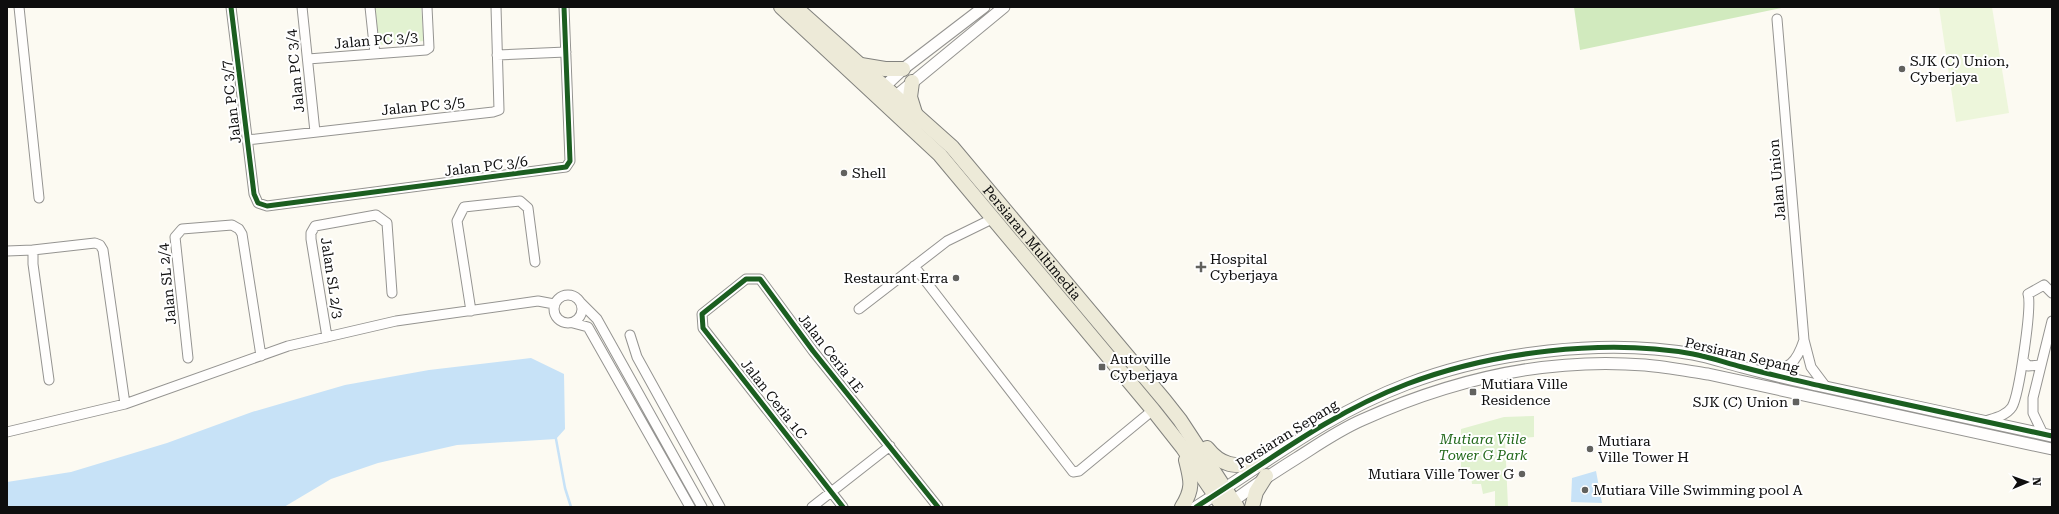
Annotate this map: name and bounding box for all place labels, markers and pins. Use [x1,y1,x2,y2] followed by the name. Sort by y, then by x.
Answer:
[1910,53,2009,85] place label: SJK (C) Union, Cyberjaya
[1897,64,1907,74] marker: SJK (C) Union, Cyberjaya
[852,165,887,181] place label: Shell
[839,168,849,178] marker: Shell
[1210,251,1278,283] place label: Hospital Cyberjaya
[1195,261,1207,273] marker: Hospital Cyberjaya
[844,270,948,286] place label: Restaurant Erra
[951,273,961,283] marker: Restaurant Erra
[1110,351,1178,383] place label: Autoville Cyberjaya
[1097,362,1107,372] marker: Autoville Cyberjaya
[1481,376,1568,408] place label: Mutiara Ville Residence
[1468,387,1478,397] marker: Mutiara Ville Residence
[1693,394,1788,410] place label: SJK (C) Union
[1791,397,1801,407] marker: SJK (C) Union
[1598,433,1689,465] place label: Mutiara Ville Tower H
[1585,444,1595,454] marker: Mutiara Ville Tower H
[1368,466,1514,482] place label: Mutiara Ville Tower G
[1517,469,1527,479] marker: Mutiara Ville Tower G
[1593,482,1803,498] place label: Mutiara Ville Swimming pool A
[1580,485,1590,495] marker: Mutiara Ville Swimming pool A

